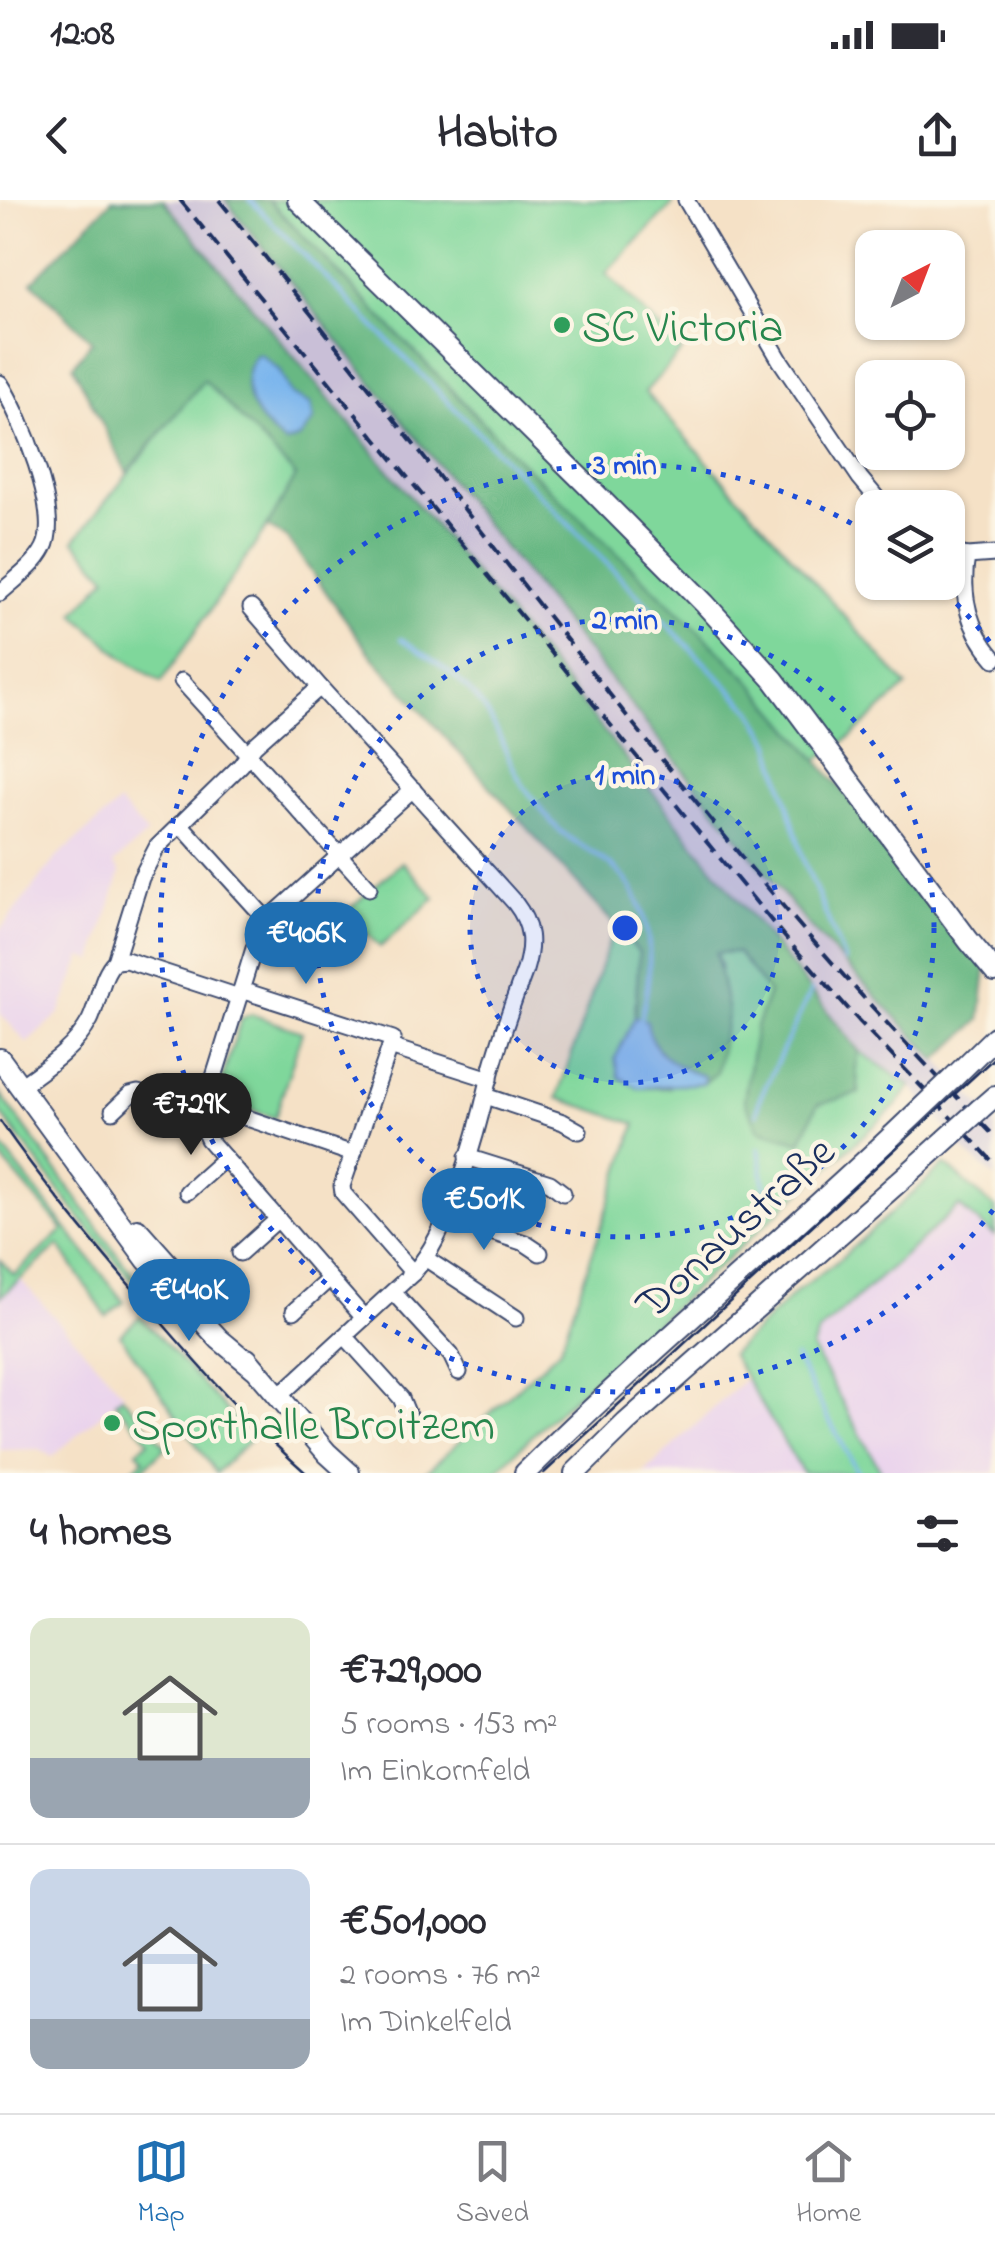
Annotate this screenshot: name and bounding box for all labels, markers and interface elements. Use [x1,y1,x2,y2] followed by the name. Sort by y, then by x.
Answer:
[50,7,115,63] text: 12:08
[437,102,558,168] text: Habito
[30,108,85,163] icon: back
[910,108,965,163] icon: share
[855,230,965,340] north arrow
[855,230,965,600] map controls
[582,297,783,363] place label: SC Victoria
[551,314,573,336] marker: SC Victoria
[855,360,965,470] button: locate
[592,445,657,489] text: 3 min
[855,490,965,600] button: layers
[591,600,658,644] text: 2 min
[595,755,655,799] text: 1 min
[236,902,376,987] pin: €406K
[607,910,643,946] centre of rings
[267,911,345,958] text: €406K
[121,1073,261,1158] pin: €729K
[153,1082,229,1129] text: €729K
[622,1121,852,1338] street label: Donaustraße
[414,1168,554,1253] pin: €501K
[444,1177,524,1224] text: €501K
[119,1259,259,1344] pin: €440K
[150,1268,228,1315] text: €440K
[132,1395,495,1461] place label: Sporthalle Broitzem
[101,1412,123,1434] marker: Sporthalle Broitzem
[30,1503,172,1564] text: 4 homes
[910,1506,965,1561] icon: filters
[340,1641,482,1702] text: €729,000
[110,1658,230,1778] icon: home
[340,1702,557,1749] text: 5 rooms · 153 m²
[340,1749,530,1796] text: Im Einkornfeld
[340,1892,486,1953] text: €501,000
[110,1909,230,2029] icon: home
[340,1953,541,2000] text: 2 rooms · 76 m²
[340,2000,512,2047] text: Im Dinkelfeld
[134,2134,189,2235] tab: Map
[456,2134,529,2235] tab: Saved
[796,2134,861,2235] tab: Home

